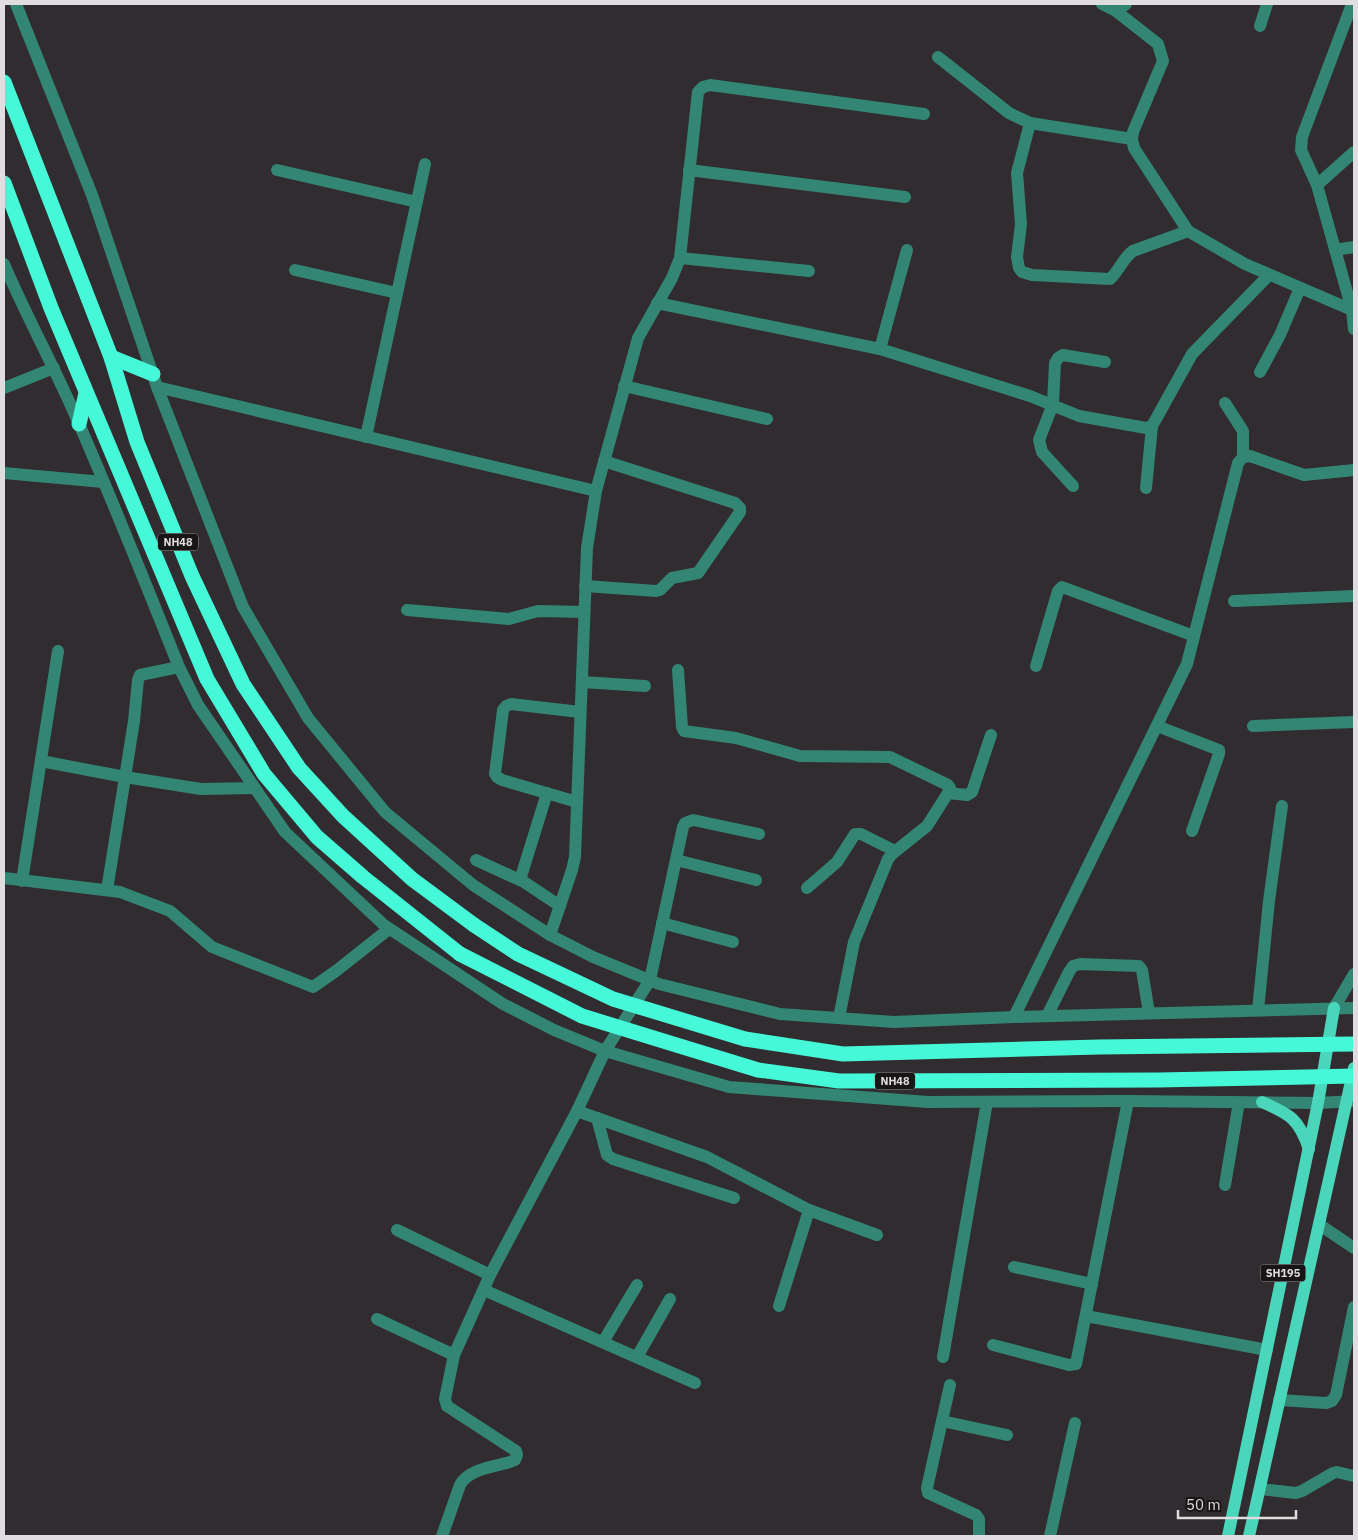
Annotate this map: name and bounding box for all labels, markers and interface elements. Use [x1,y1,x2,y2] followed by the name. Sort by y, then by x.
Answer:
[158,534,198,550] road number: NH48
[875,1072,915,1090] road number: NH48
[1260,1264,1306,1282] road number: SH195
[1178,1488,1296,1520] scale bar
[1186,1495,1221,1514] text: 50 m

